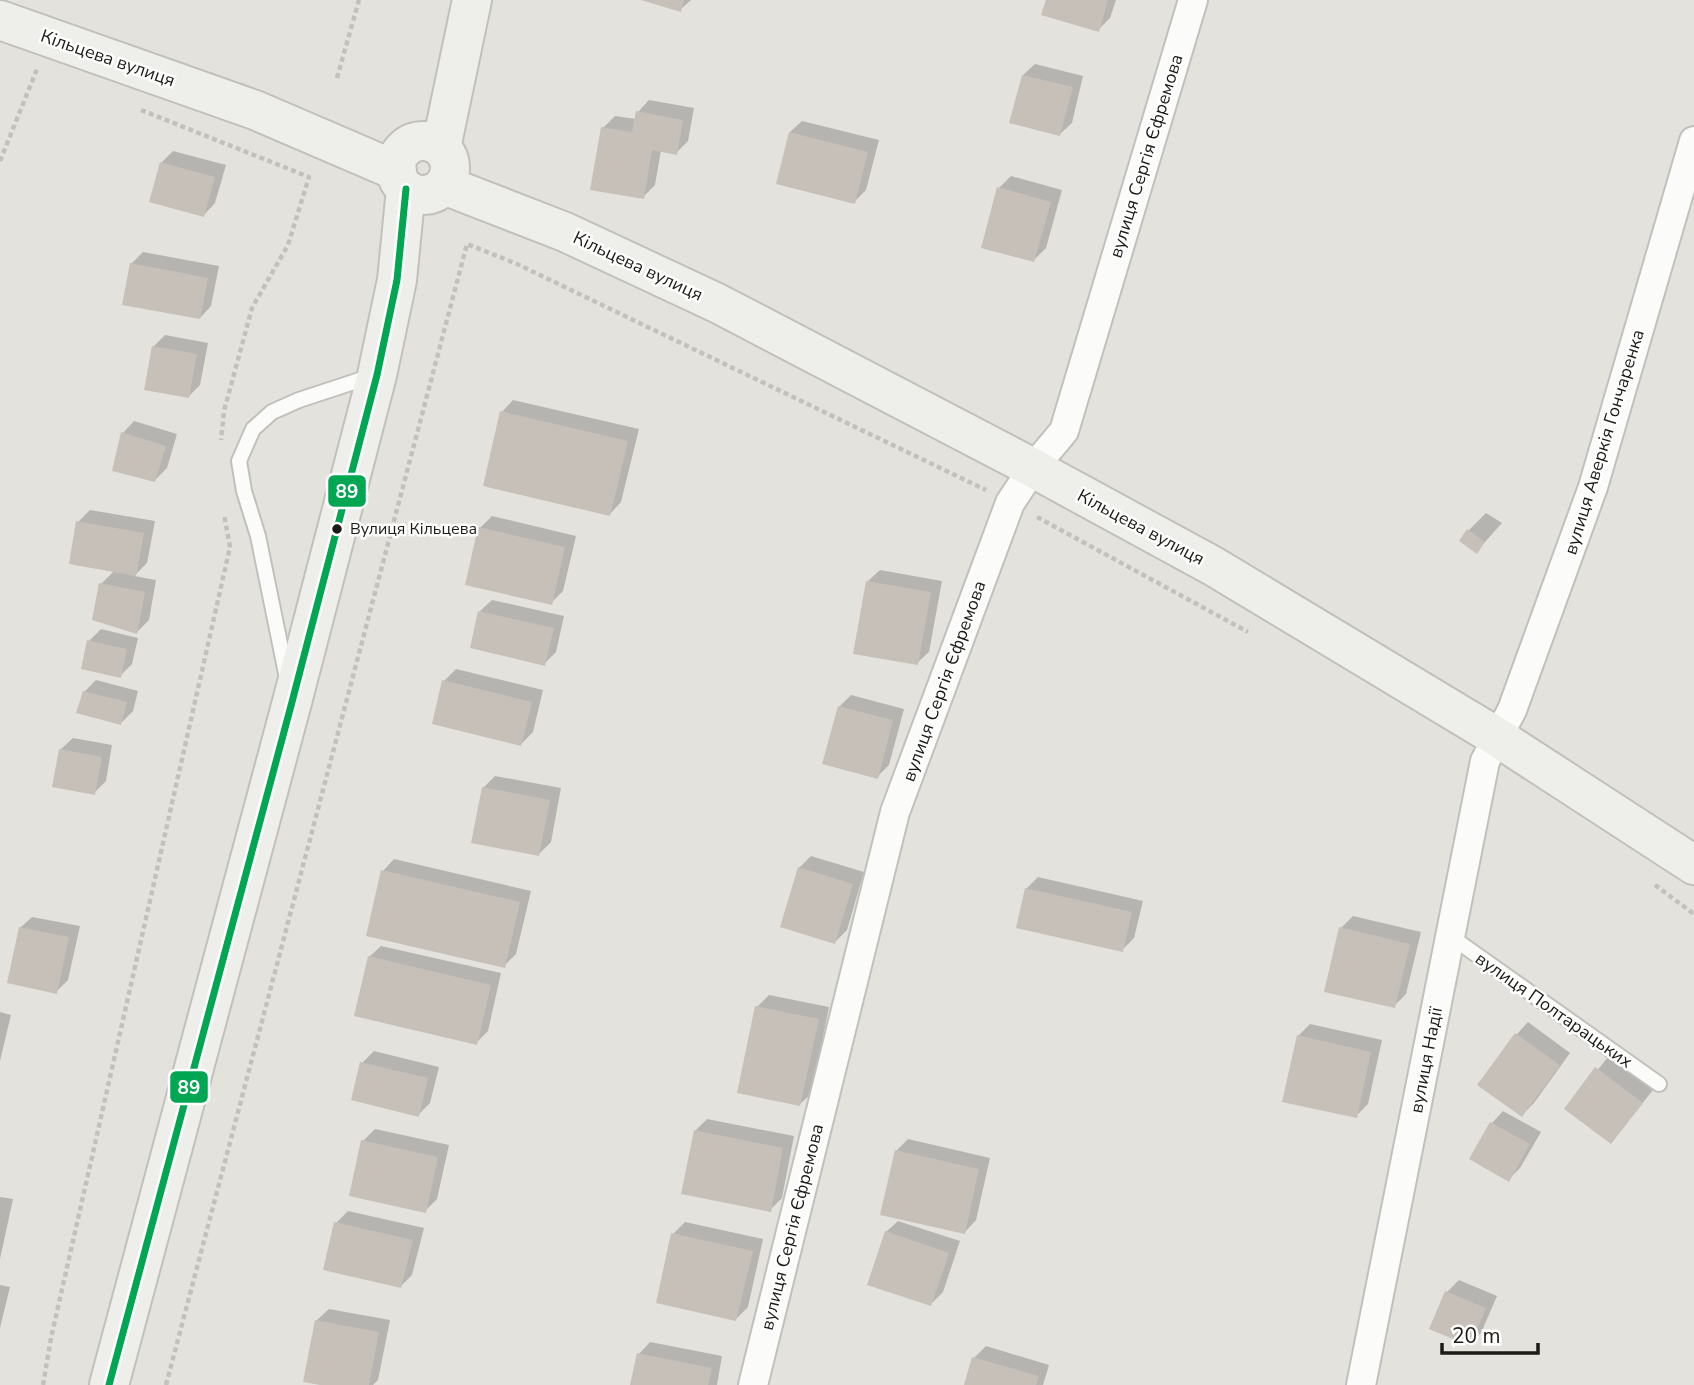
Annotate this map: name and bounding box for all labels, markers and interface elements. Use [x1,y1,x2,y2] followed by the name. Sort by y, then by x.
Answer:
[38,24,178,92] street label: Кільцева вулиця
[1104,51,1188,261] street label: вулиця Сергія Єфремова
[569,225,707,307] street label: Кільцева вулиця
[1558,326,1650,558] street label: вулиця Аверкія Гончаренка
[327,474,367,508] line badge: 89
[336,479,358,505] text: 89
[1073,483,1209,571] street label: Кільцева вулиця
[350,518,477,540] place label: Вулиця Кільцева
[330,522,344,536] marker: Вулиця Кільцева
[896,577,992,785] street label: вулиця Сергія Єфремова
[1471,947,1638,1074] street label: вулиця Полтарацьких
[1404,1004,1448,1115] street label: вулиця Надії
[169,1070,209,1104] line badge: 89
[178,1075,200,1101] text: 89
[755,1121,829,1333] street label: вулиця Сергія Єфремова
[1442,1312,1538,1356] scale bar
[1452,1322,1501,1350] text: 20 m

